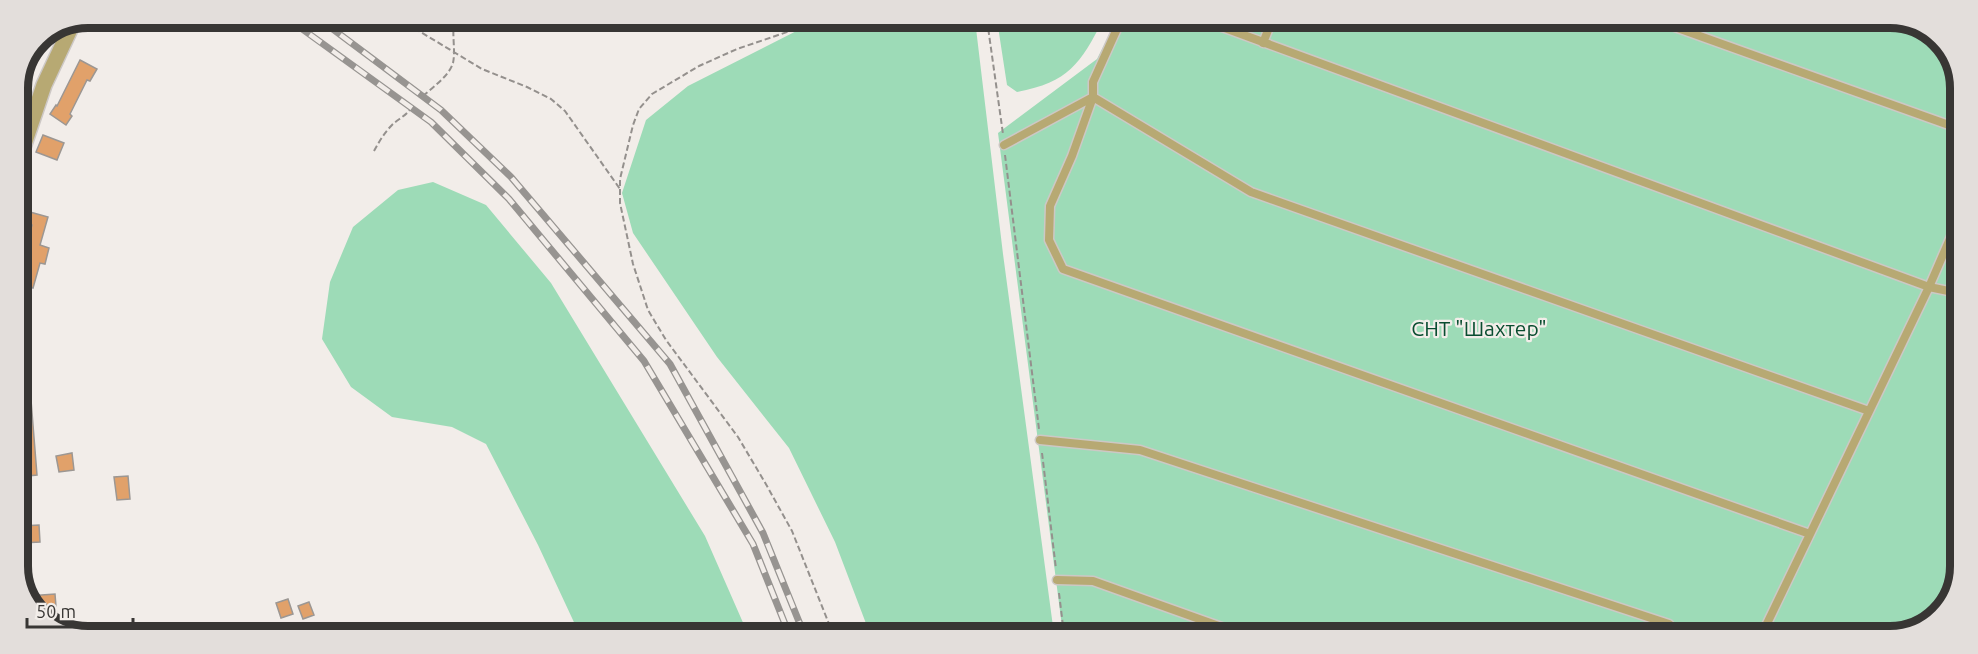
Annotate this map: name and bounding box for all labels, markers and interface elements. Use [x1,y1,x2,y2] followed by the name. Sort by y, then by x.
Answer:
[1411,316,1547,340] park label: СНТ "Шахтер"
[27,591,134,629] scale bar
[36,601,76,621] text: 50 m

